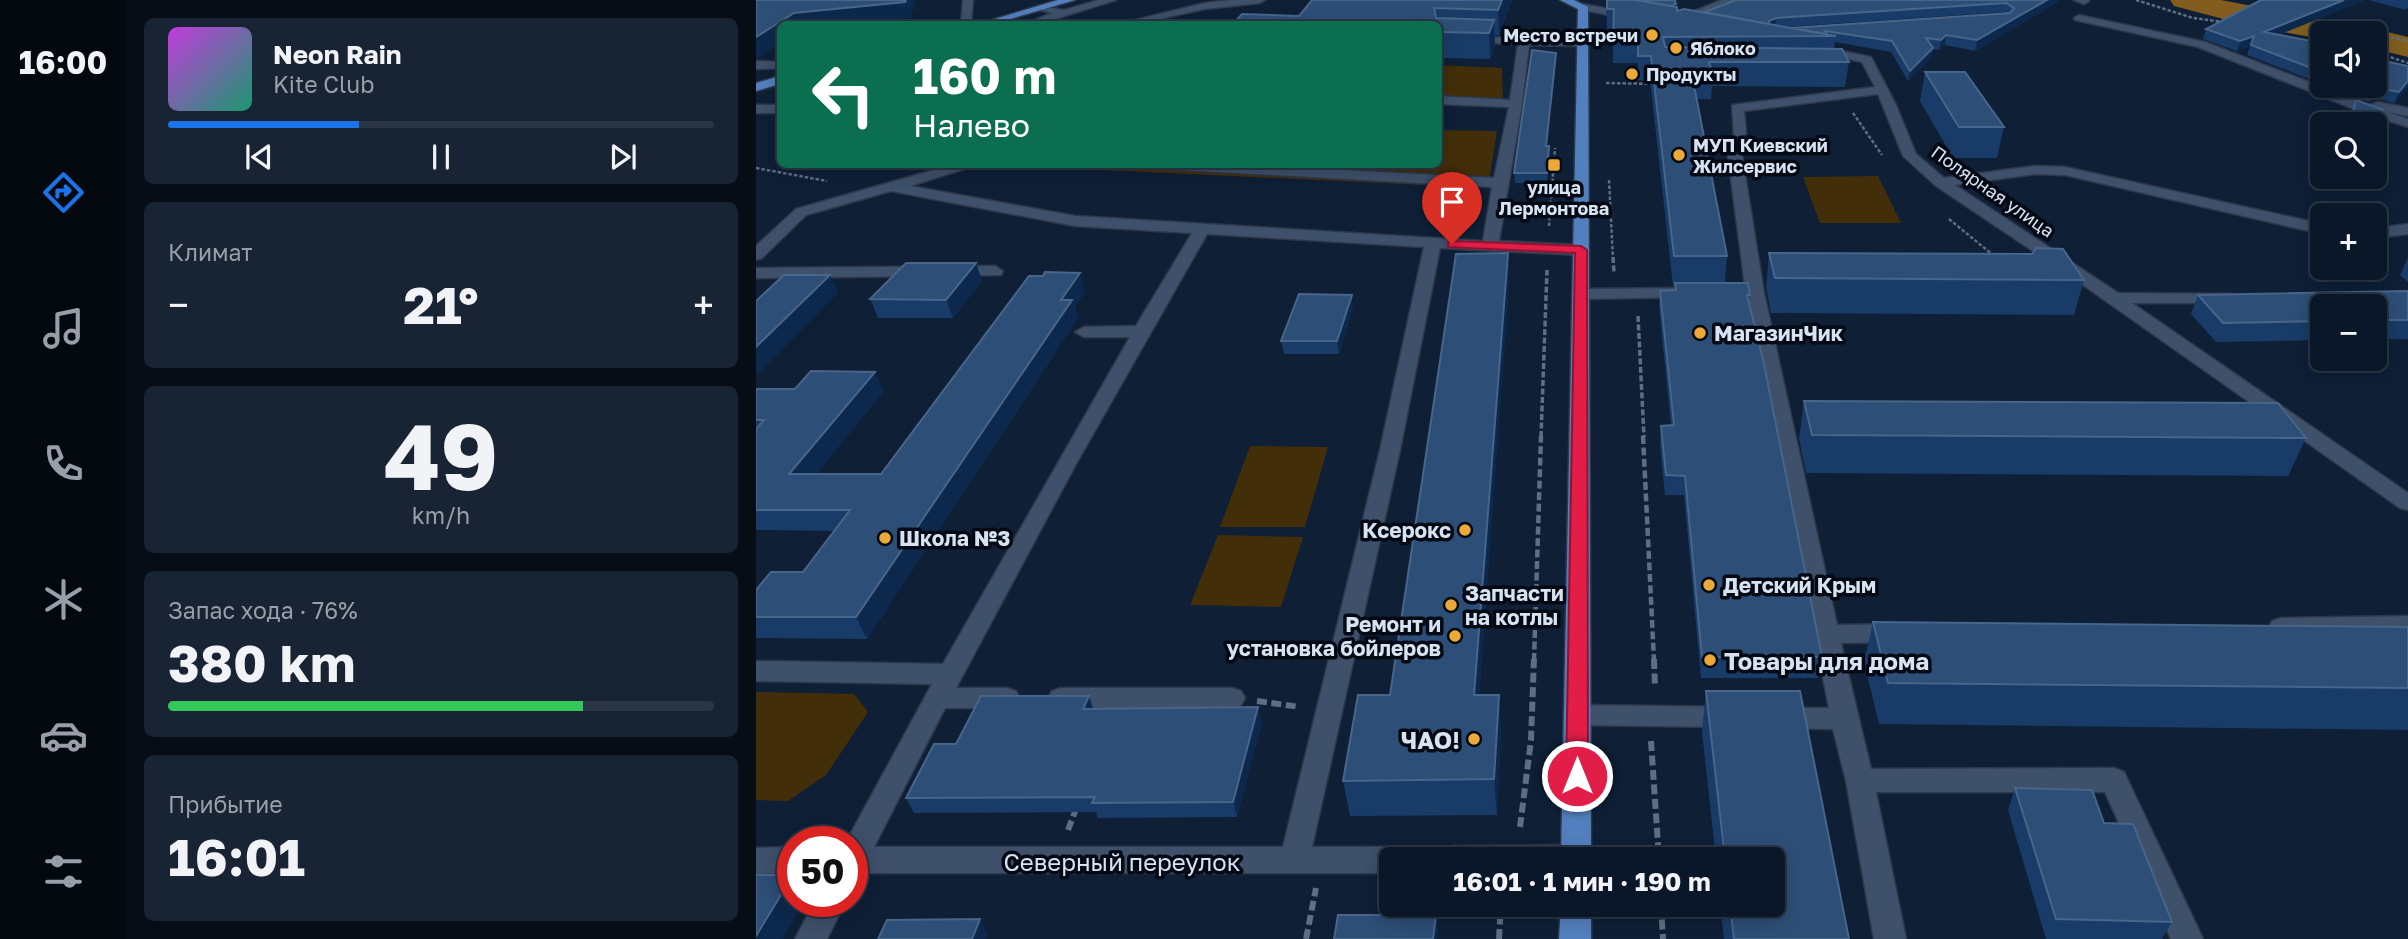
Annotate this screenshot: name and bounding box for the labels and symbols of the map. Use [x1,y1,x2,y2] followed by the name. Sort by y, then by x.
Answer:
[1503,24,1638,46] place label: Место встречи
[1644,27,1660,43] marker: Место встречи
[1690,37,1756,59] place label: Яблоко
[1668,40,1684,56] marker: Яблоко
[1646,63,1737,85] place label: Продукты
[1624,66,1640,82] marker: Продукты
[1693,134,1828,177] place label: МУП Киевский Жилсервис
[1927,141,2059,241] street label: Полярная улица
[1671,147,1687,163] marker: МУП Киевский Жилсервис
[1546,157,1562,173] marker: улица Лермонтова
[1422,172,1482,244] pin
[1499,176,1609,219] place label: улица Лермонтова
[1714,320,1843,346] place label: МагазинЧик
[1692,325,1708,341] marker: МагазинЧик
[1362,517,1451,543] place label: Ксерокс
[1457,522,1473,538] marker: Ксерокс
[899,525,1010,551] place label: Школа №3
[877,530,893,546] marker: Школа №3
[1723,572,1876,598] place label: Детский Крым
[1701,577,1717,593] marker: Детский Крым
[1465,580,1564,630] place label: Запчасти на котлы
[1443,597,1459,613] marker: Запчасти на котлы
[1226,611,1441,661] place label: Ремонт и установка бойлеров
[1447,628,1463,644] marker: Ремонт и установка бойлеров
[1724,646,1929,675] place label: Товары для дома
[1702,652,1718,668] marker: Товары для дома
[1401,725,1460,754] place label: ЧАО!
[1466,731,1482,747] marker: ЧАО!
[1540,739,1614,813] position arrow
[777,826,868,917] speed limit sign: 50
[1004,847,1241,876] street label: Северный переулок

